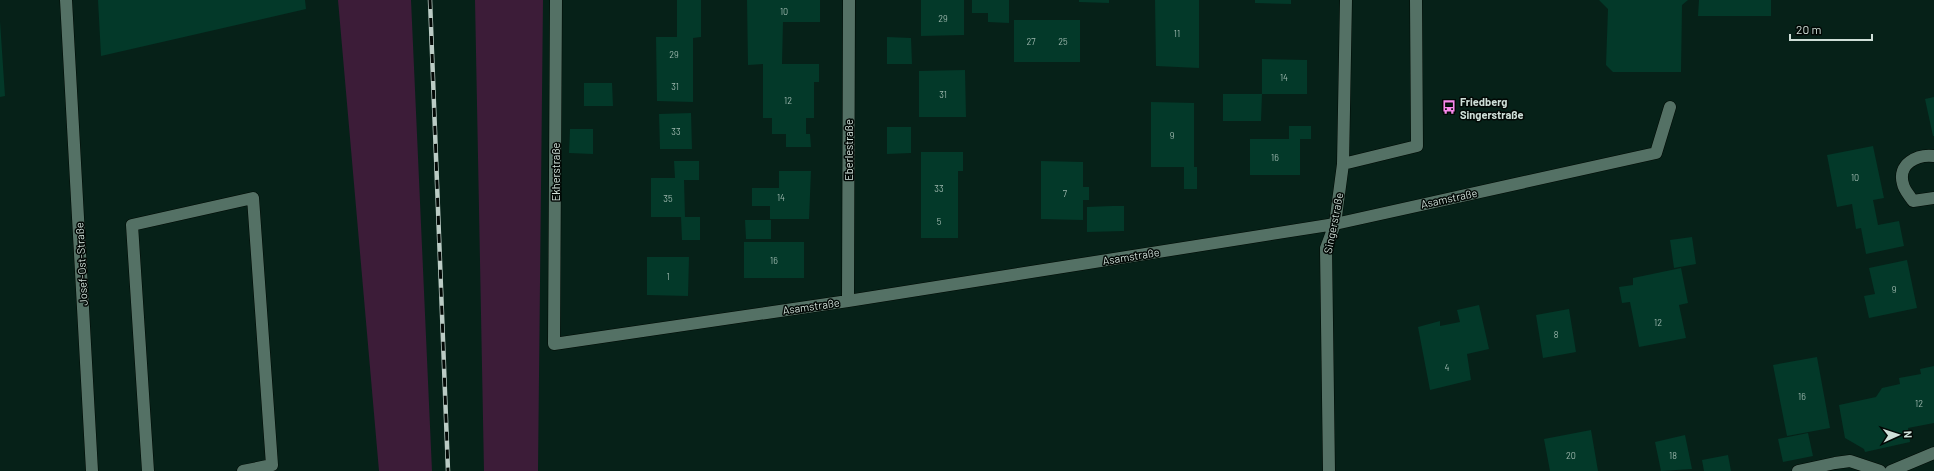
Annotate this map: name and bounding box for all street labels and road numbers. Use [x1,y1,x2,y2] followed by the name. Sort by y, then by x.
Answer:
[842,119,855,181] street label: Eberlestraße
[549,143,562,201] street label: Ekherstraße
[1419,186,1479,210] street label: Asamstraße
[1321,191,1345,255] street label: Singerstraße
[72,222,90,306] street label: Josef-Ost-Straße
[1102,245,1161,267] street label: Asamstraße
[782,296,841,316] street label: Asamstraße

